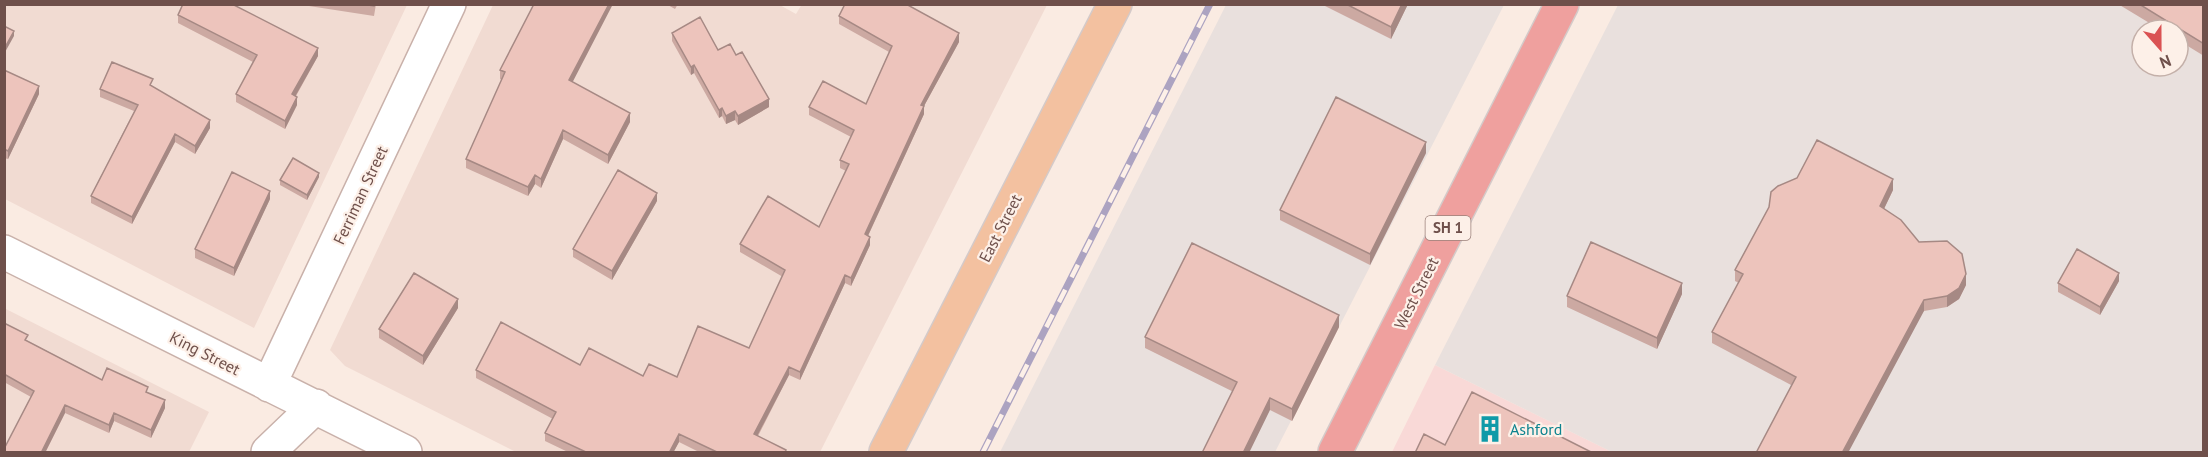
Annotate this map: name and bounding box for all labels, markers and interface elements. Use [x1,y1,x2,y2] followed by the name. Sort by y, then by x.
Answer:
[2130,18,2190,78] north arrow
[2157,51,2174,73] text: N
[328,142,392,247] street label: Ferriman Street
[974,190,1026,265] street label: East Street
[1426,216,1470,240] road number: SH 1
[1389,253,1443,332] street label: West Street
[166,327,244,380] street label: King Street
[1475,414,1505,444] building icon: Ashford
[1510,419,1562,439] place label: Ashford

